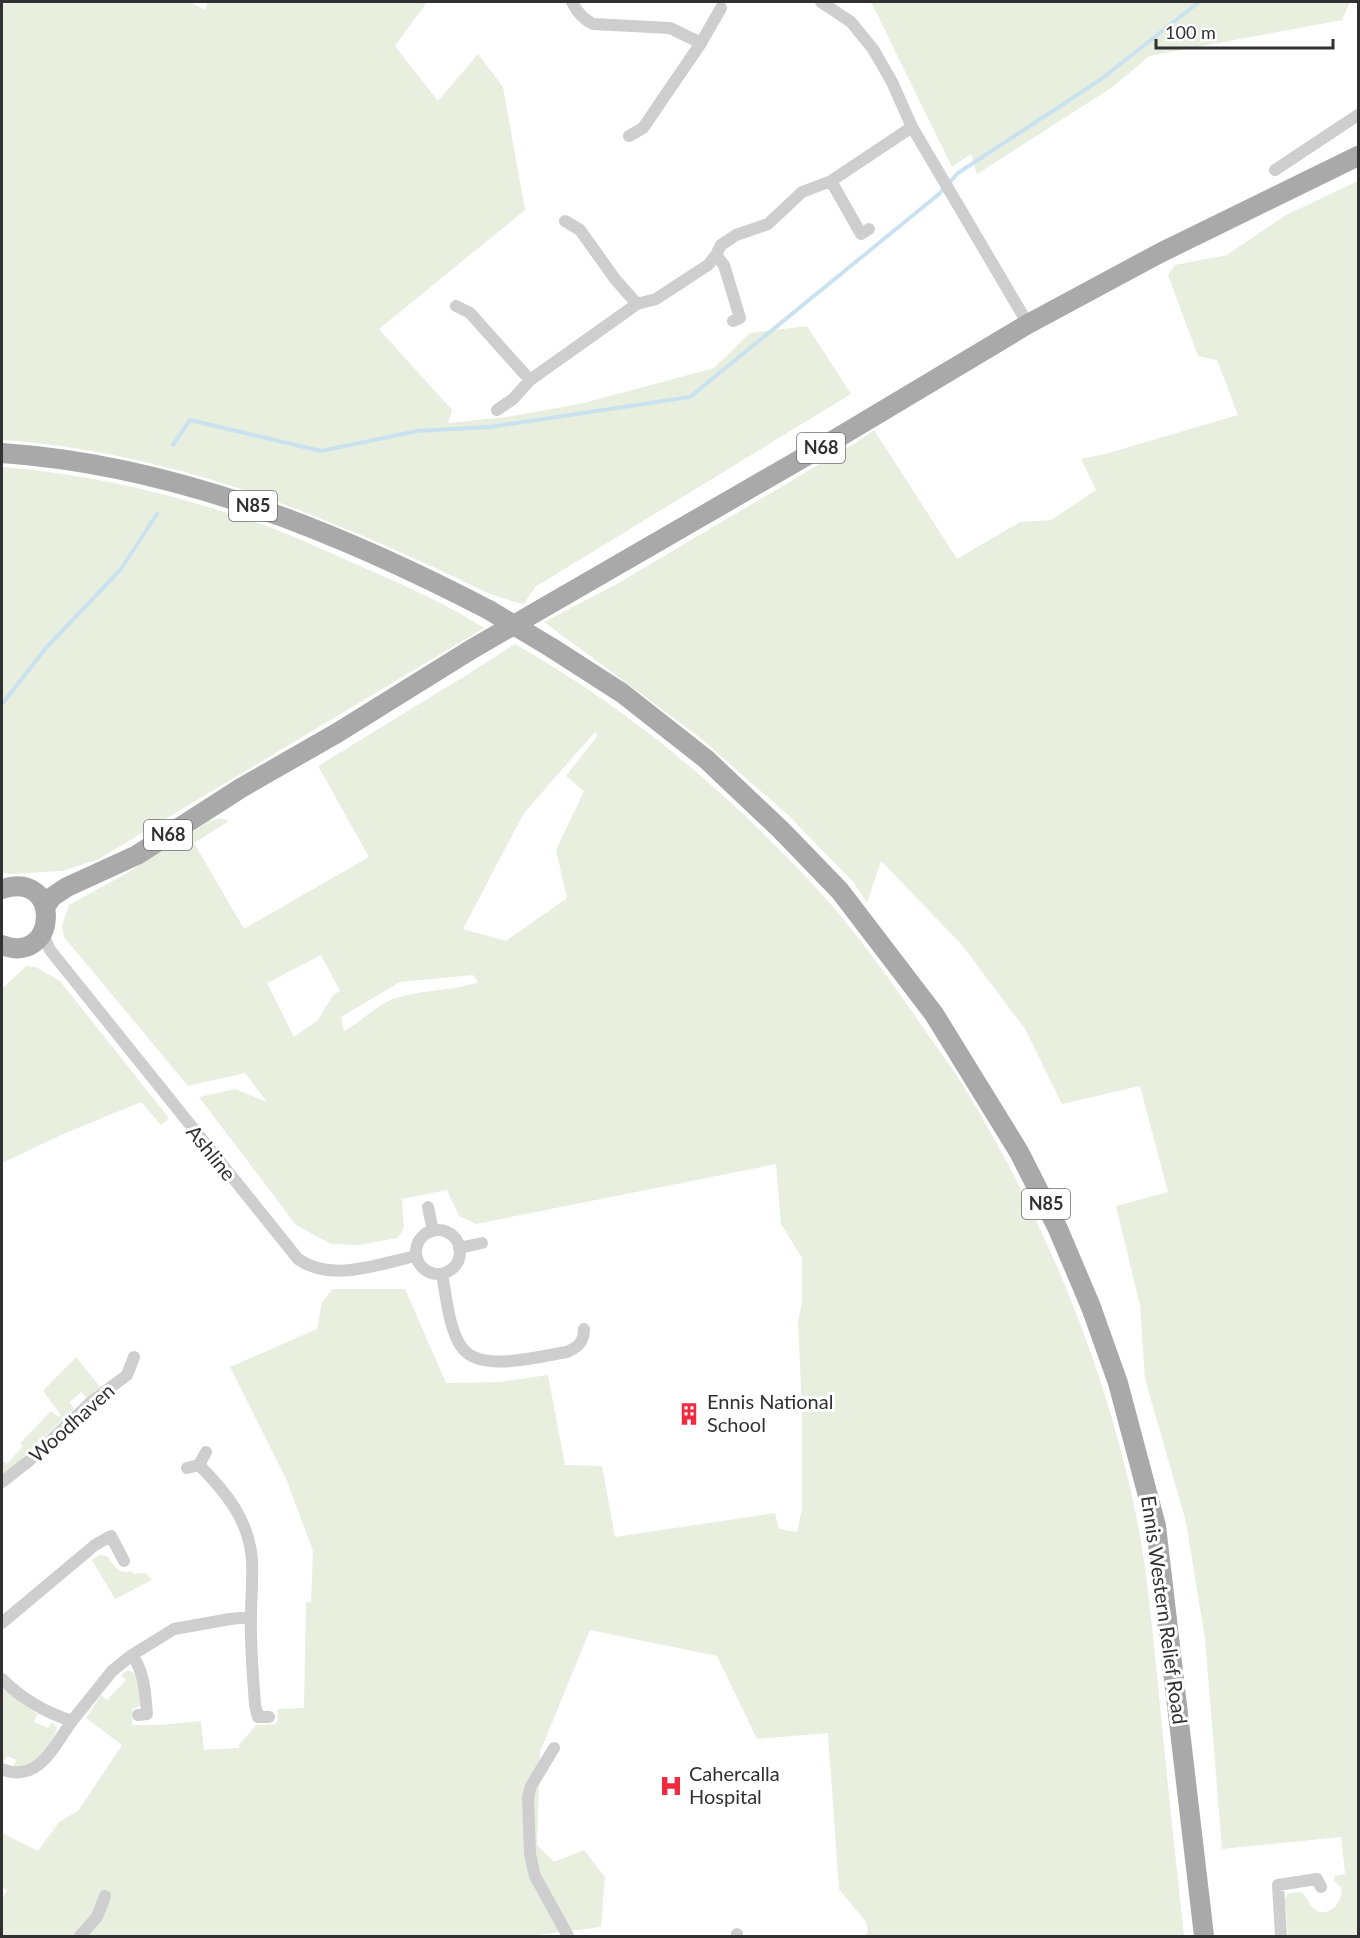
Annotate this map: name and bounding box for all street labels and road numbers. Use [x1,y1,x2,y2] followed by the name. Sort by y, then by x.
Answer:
[797,433,845,463] road number: N68
[229,491,277,521] road number: N85
[144,820,192,850] road number: N68
[182,1120,241,1185] street label: Ashline
[1022,1189,1070,1219] road number: N85
[24,1378,119,1467] street label: Woodhaven
[1137,1494,1193,1726] street label: Ennis Western Relief Road

